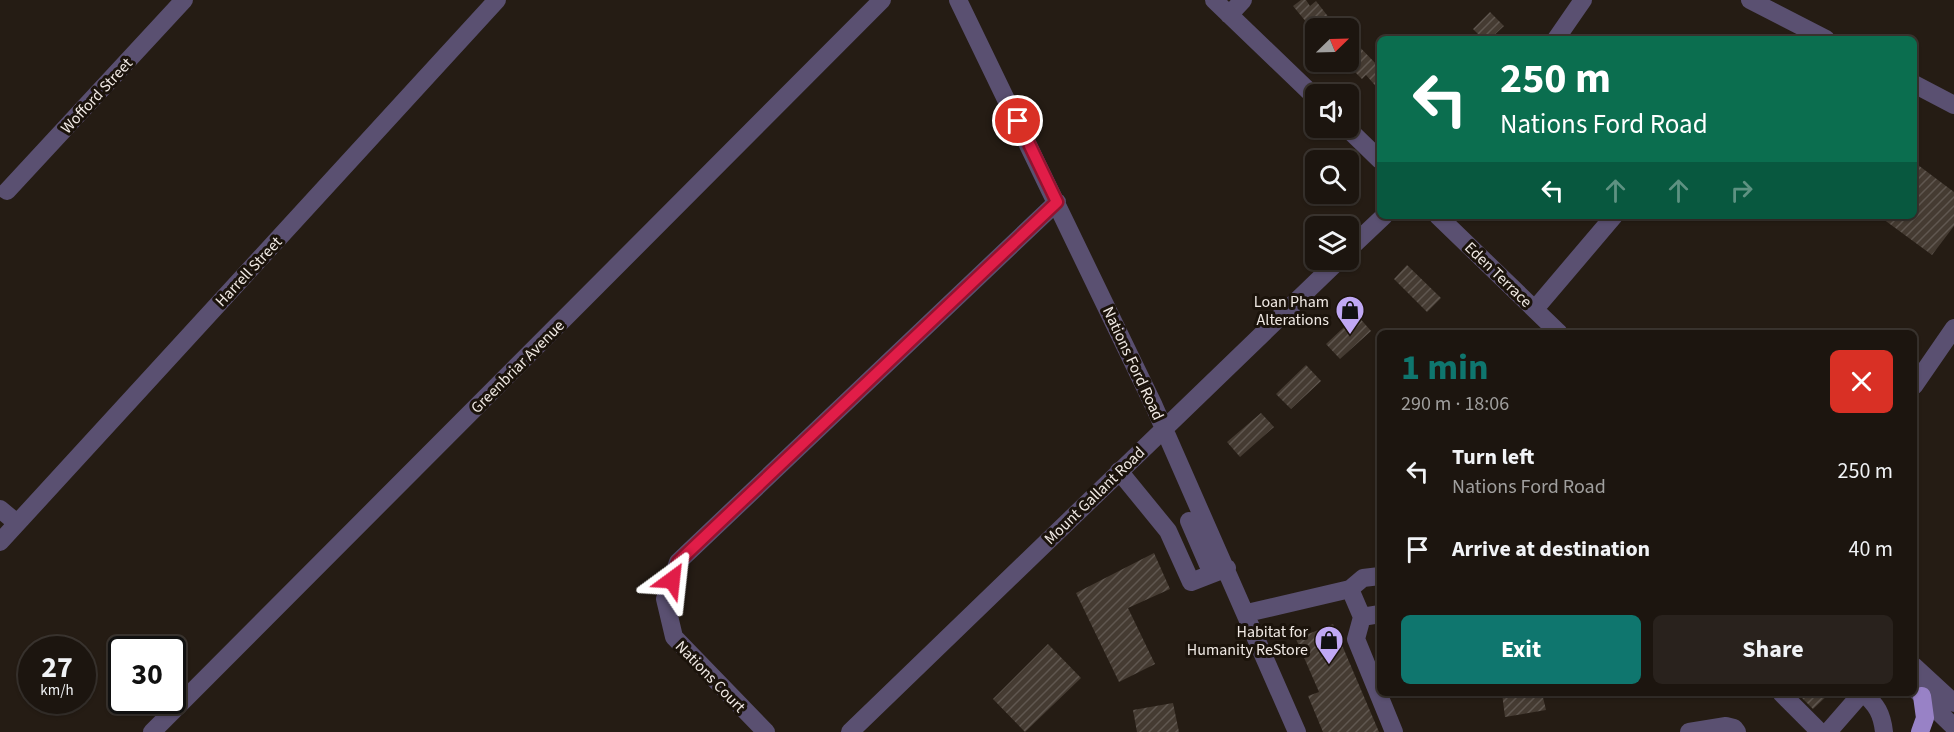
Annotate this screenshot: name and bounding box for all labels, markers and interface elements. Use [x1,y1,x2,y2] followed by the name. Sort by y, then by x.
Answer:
[1305,18,1359,72] north arrow
[1305,18,1359,270] map controls
[1500,49,1611,109] text: 250 m
[56,52,138,138] street label: Wofford Street
[1401,60,1479,138] icon: left
[1305,84,1359,138] button: sound
[992,95,1043,146] pin
[1001,104,1034,137] icon: arrive
[1500,105,1708,144] text: Nations Ford Road
[1305,150,1359,204] button: search
[1536,174,1569,207] icon: left
[1599,174,1632,207] icon: ahead
[1662,174,1695,207] icon: ahead
[1725,174,1758,207] icon: right
[1305,216,1359,270] button: layers
[210,231,287,312] street label: Harrell Street
[1460,237,1537,313] street label: Eden Terrace
[1254,291,1329,331] place label: Loan Pham Alterations
[1334,294,1366,336] shop icon: Loan Pham Alterations
[1097,303,1169,424] street label: Nations Ford Road
[466,315,569,418] street label: Greenbriar Avenue
[1401,342,1489,393] text: 1 min
[1830,350,1893,413] button: close
[1401,390,1509,418] text: 290 m · 18:06
[1452,441,1534,473] text: Turn left
[1039,442,1150,550] street label: Mount Gallant Road
[1401,455,1434,488] icon: left
[1838,455,1893,487] text: 250 m
[1452,473,1606,501] text: Nations Ford Road
[1401,533,1434,566] icon: arrive
[1452,533,1650,565] text: Arrive at destination
[1848,533,1893,565] text: 40 m
[640,548,704,612] position arrow
[1401,615,1641,684] button: Exit
[1653,615,1893,684] button: Share
[1187,621,1308,661] place label: Habitat for Humanity ReStore
[1313,624,1345,666] shop icon: Habitat for Humanity ReStore
[108,636,186,714] speed limit sign: 30
[670,636,751,718] street label: Nations Court
[41,646,73,689] text: 27
[40,680,74,701] text: km/h

